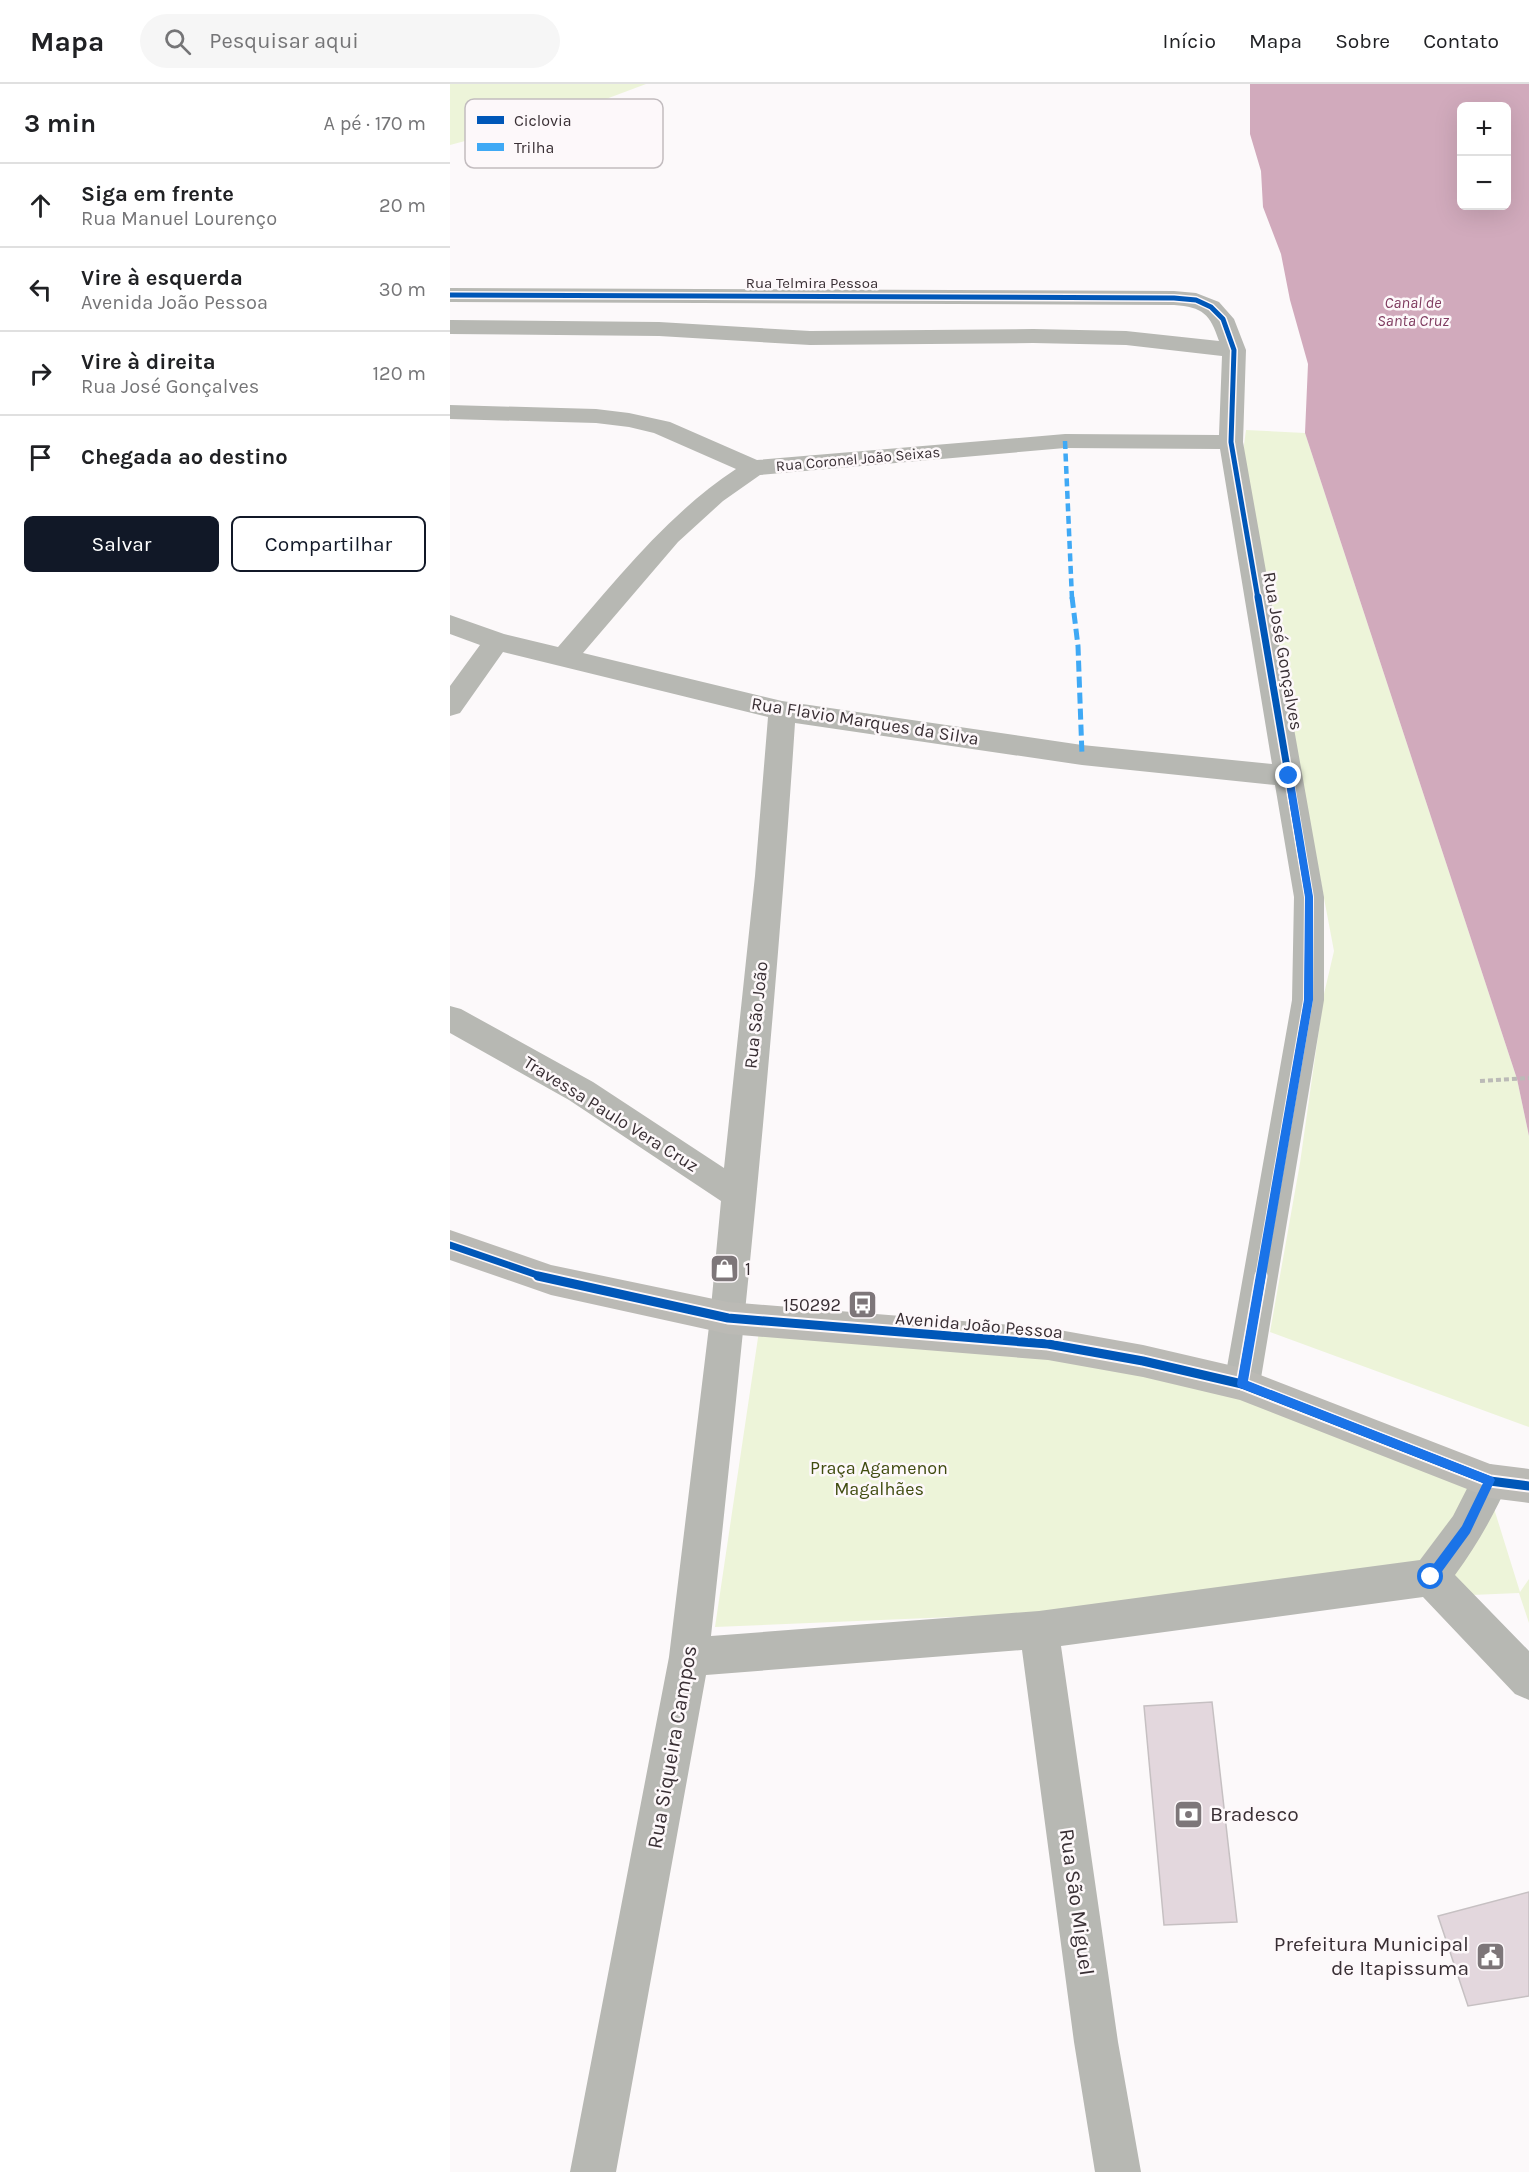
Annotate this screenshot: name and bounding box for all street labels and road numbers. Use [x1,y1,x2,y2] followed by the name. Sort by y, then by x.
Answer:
[746,274,878,292] street label: Rua Telmira Pessoa
[775,443,941,475] street label: Rua Coronel João Seixas
[1258,570,1308,732] street label: Rua José Gonçalves
[750,692,980,750] street label: Rua Flavio Marques da Silva
[739,960,773,1070] street label: Rua São João
[520,1051,702,1177] street label: Travessa Paulo Vera Cruz
[894,1307,1064,1343] street label: Avenida João Pessoa
[642,1643,702,1851] street label: Rua Siqueira Campos
[1055,1827,1099,1977] street label: Rua São Miguel

